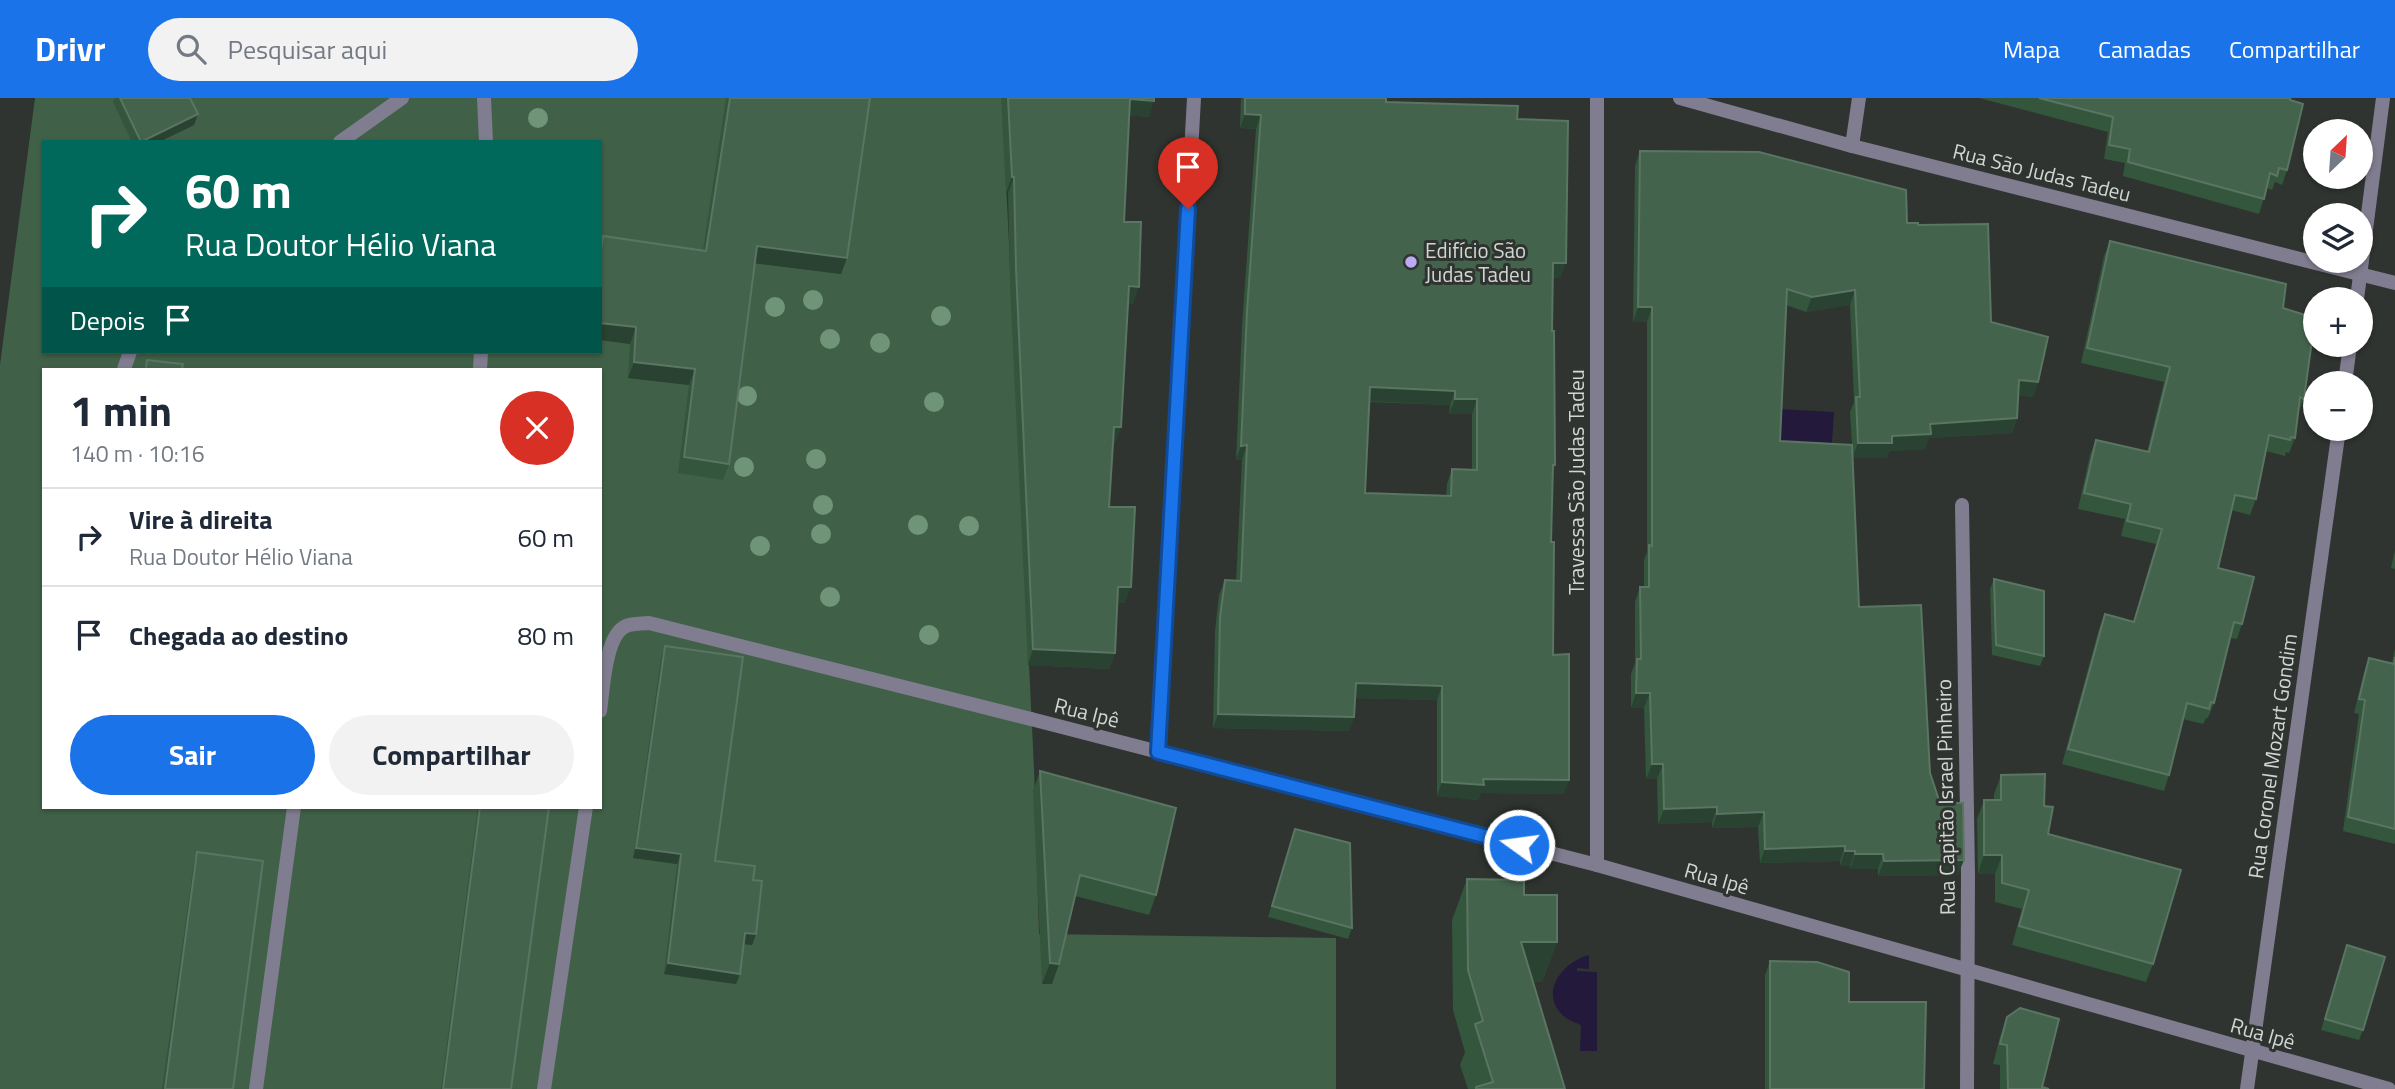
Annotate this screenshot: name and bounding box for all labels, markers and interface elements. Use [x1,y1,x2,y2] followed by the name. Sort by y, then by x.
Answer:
[148,18,638,81] search box
[35,24,106,74] text: Drivr
[172,30,210,68] icon: search
[228,30,387,69] text: Pesquisar aqui
[2003,31,2060,67] text: Mapa
[2098,31,2191,67] text: Camadas
[2229,31,2360,67] text: Compartilhar
[2303,119,2373,189] north arrow
[2303,119,2373,441] map controls
[1950,134,2134,210] street label: Rua São Judas Tadeu
[1158,137,1218,209] pin
[1169,148,1207,186] icon: arrive
[185,152,292,227] text: 60 m
[70,168,161,259] icon: right
[2303,203,2373,273] button: layers
[185,220,496,268] text: Rua Doutor Hélio Viana
[1425,234,1531,290] place label: Edifício São Judas Tadeu
[1403,254,1419,270] marker: Edifício São Judas Tadeu
[2303,287,2373,357] button: +
[70,301,145,340] text: Depois
[159,301,197,339] icon: arrive
[1560,369,1592,595] street label: Travessa São Judas Tadeu
[2303,371,2373,441] button: −
[70,378,172,442] text: 1 min
[500,391,574,465] button: close
[70,436,205,471] text: 140 m · 10:16
[129,500,272,539] text: Vire à direita
[70,518,108,556] icon: right
[517,518,574,557] text: 60 m
[129,539,353,574] text: Rua Doutor Hélio Viana
[70,616,108,654] icon: arrive
[129,616,348,655] text: Chegada ao destino
[517,616,574,655] text: 80 m
[2239,631,2305,881] street label: Rua Coronel Mozart Gondim
[1927,679,1963,915] street label: Rua Capitão Israel Pinheiro
[1051,688,1123,736] street label: Rua Ipê
[70,715,315,795] button: Sair
[329,715,574,795] button: Compartilhar
[1482,808,1556,882] position arrow
[1681,854,1753,902] street label: Rua Ipê
[2227,1009,2299,1057] street label: Rua Ipê

